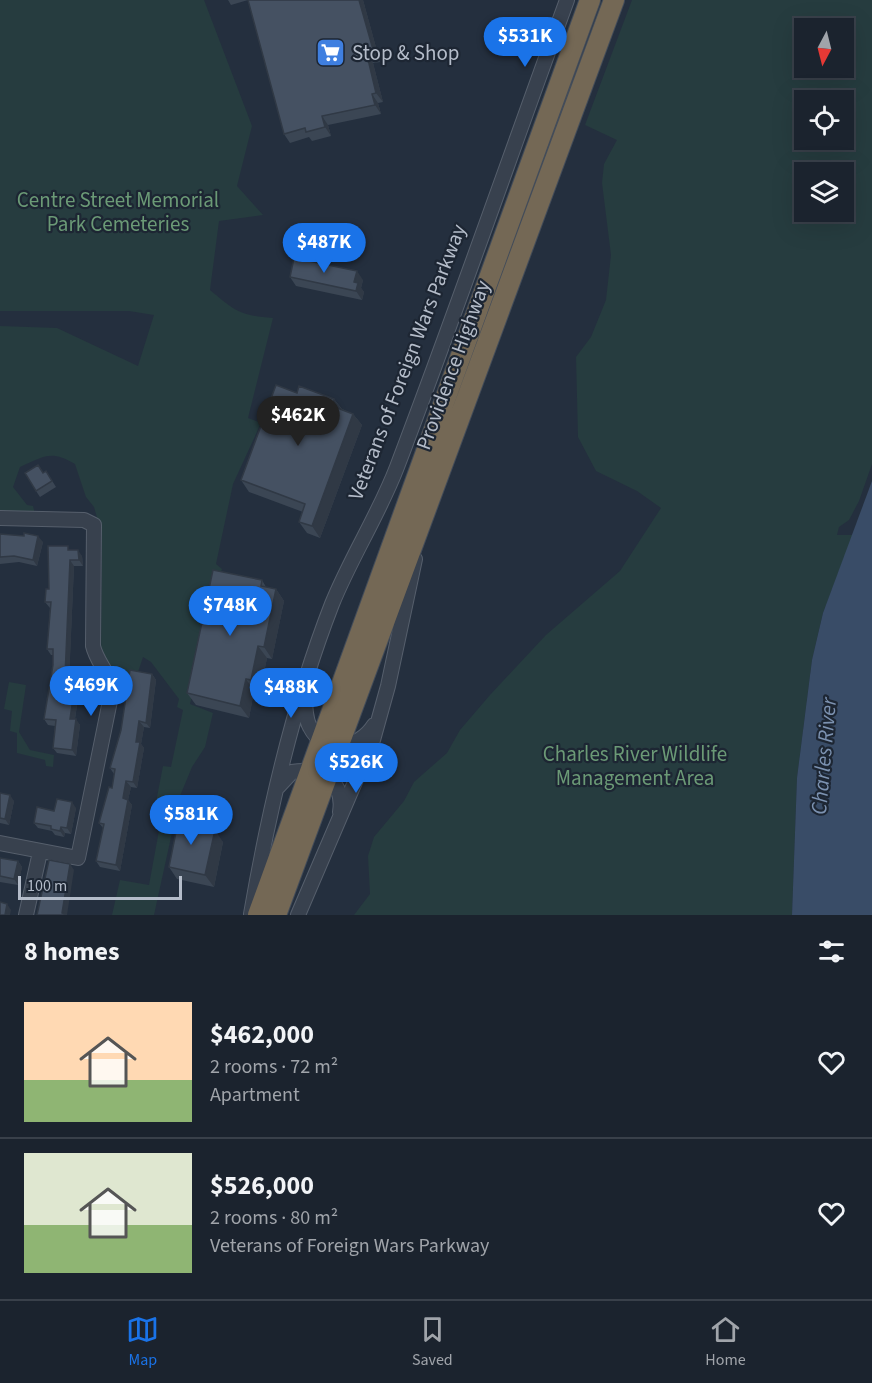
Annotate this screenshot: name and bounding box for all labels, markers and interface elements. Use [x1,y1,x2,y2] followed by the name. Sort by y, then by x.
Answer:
[483,17,567,68] pin: $531K
[794,18,854,78] north arrow
[794,18,854,222] map controls
[498,22,552,50] text: $531K
[315,37,347,69] supermarket icon: Stop & Shop
[352,38,459,68] place label: Stop & Shop
[794,90,854,150] button: locate
[794,162,854,222] button: layers
[17,185,219,239] park label: Centre Street Memorial Park Cemeteries
[340,220,474,504] street label: Veterans of Foreign Wars Parkway
[282,223,366,274] pin: $487K
[297,228,351,256] text: $487K
[408,276,498,454] street label: Providence Highway
[256,396,340,447] pin: $462K
[271,401,325,429] text: $462K
[188,586,272,637] pin: $748K
[203,591,257,619] text: $748K
[49,666,133,717] pin: $469K
[249,668,333,719] pin: $488K
[64,671,118,699] text: $469K
[264,673,318,701] text: $488K
[803,695,845,816] water label: Charles River
[543,739,727,793] park label: Charles River Wildlife Management Area
[314,743,398,794] pin: $526K
[329,748,383,776] text: $526K
[149,795,233,846] pin: $581K
[164,800,218,828] text: $581K
[18,873,182,900] scale bar
[27,875,67,897] text: 100 m
[24,933,119,970] text: 8 homes
[815,935,848,968] icon: filters
[210,1016,314,1053] text: $462,000
[72,1026,144,1098] icon: home
[815,1046,848,1079] icon: heart
[210,1053,338,1081] text: 2 rooms · 72 m²
[210,1081,300,1109] text: Apartment
[210,1167,314,1204] text: $526,000
[72,1177,144,1249] icon: home
[815,1197,848,1230] icon: heart
[210,1204,338,1232] text: 2 rooms · 80 m²
[210,1232,489,1260] text: Veterans of Foreign Wars Parkway
[126,1313,159,1371] tab: Map
[412,1313,453,1371] tab: Saved
[705,1313,746,1371] tab: Home

